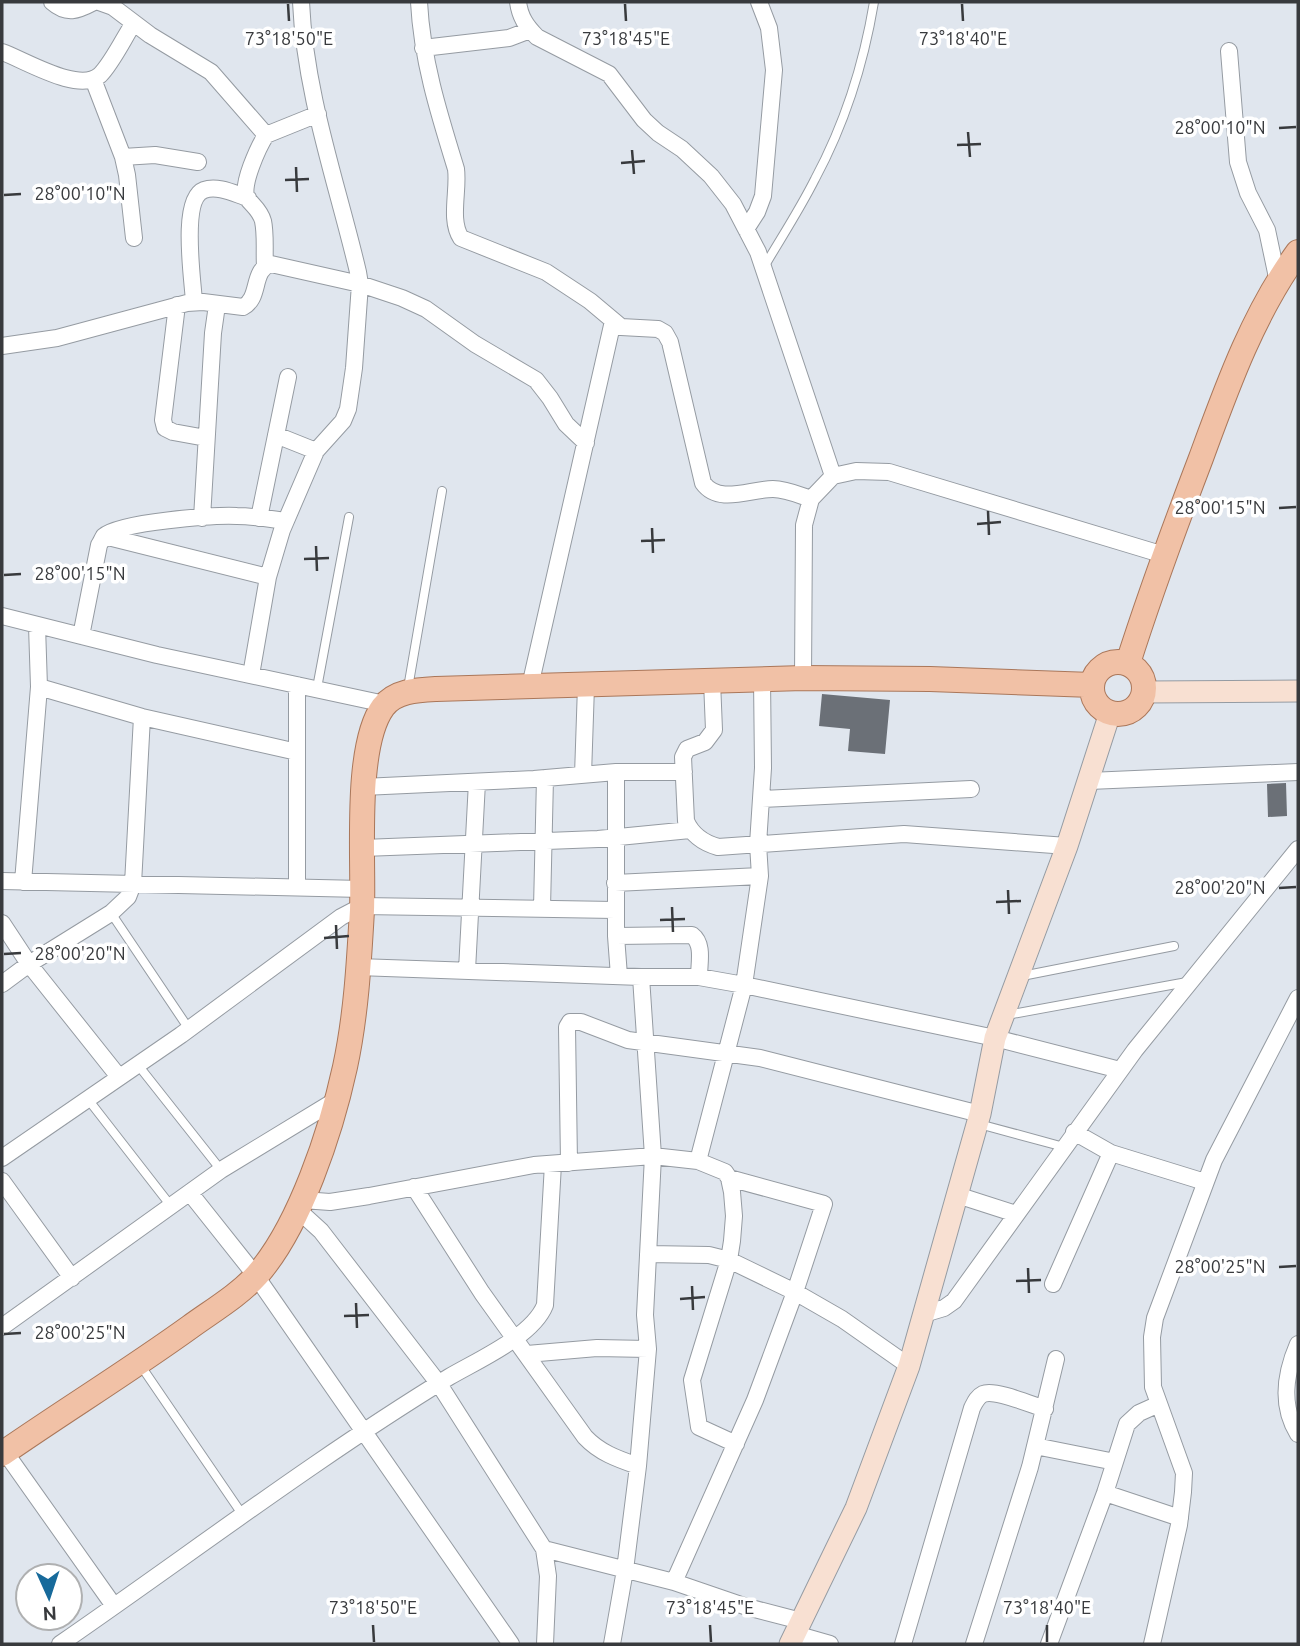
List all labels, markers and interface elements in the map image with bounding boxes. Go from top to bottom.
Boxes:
text: 73°18'50"E [245,28,333,48]
text: 73°18'45"E [582,28,670,48]
text: 73°18'40"E [919,28,1007,48]
text: 28°00'10"N [1174,117,1266,137]
text: 28°00'10"N [34,183,126,203]
text: 28°00'15"N [1174,497,1266,517]
text: 28°00'15"N [34,563,126,583]
text: 28°00'20"N [1174,877,1266,897]
text: 28°00'20"N [34,943,126,963]
text: 28°00'25"N [1174,1256,1266,1276]
text: 28°00'25"N [34,1322,126,1342]
north arrow [14,1562,84,1632]
text: 73°18'50"E [329,1597,417,1617]
text: 73°18'45"E [666,1597,754,1617]
text: 73°18'40"E [1003,1597,1091,1617]
text: N [42,1603,58,1625]

